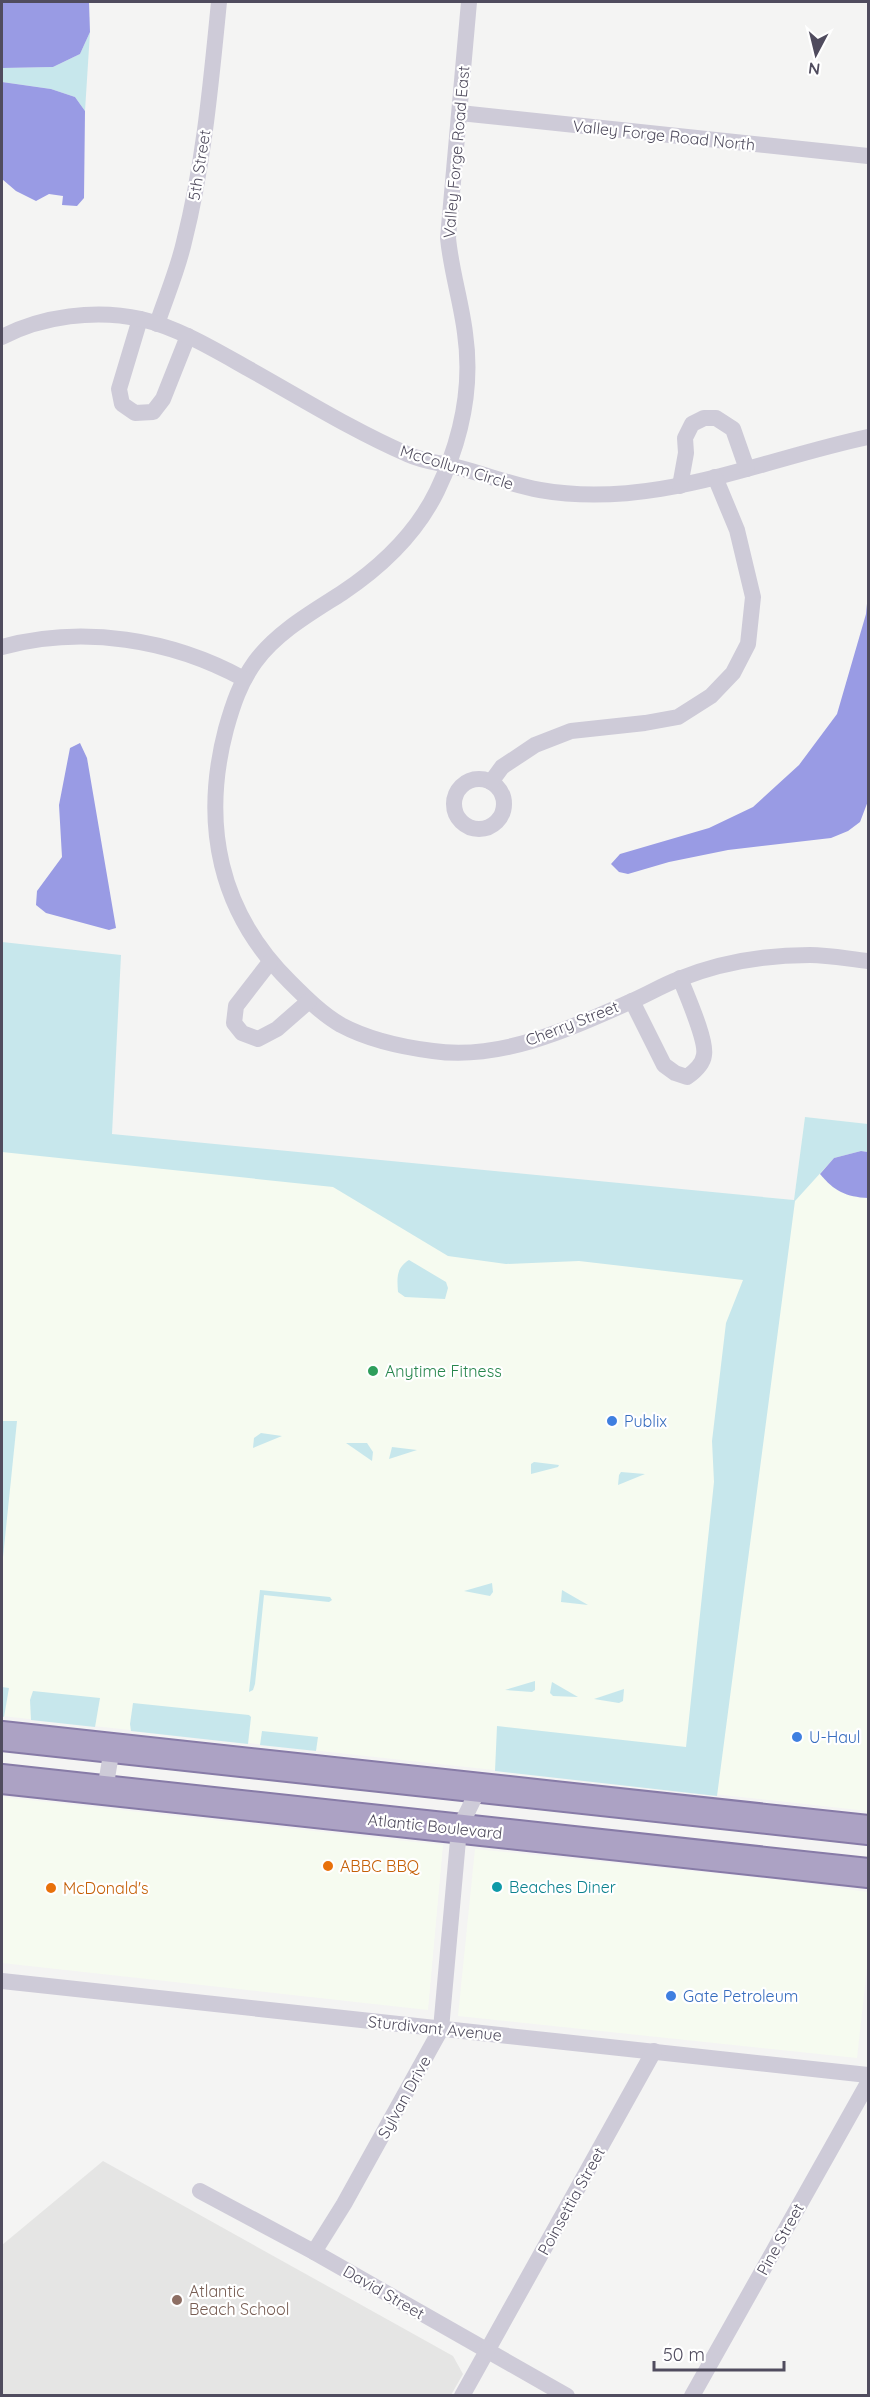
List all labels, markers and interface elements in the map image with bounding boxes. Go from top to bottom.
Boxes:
north arrow [786,24,846,84]
text: N [807,58,821,80]
street label: Valley Forge Road East [438,65,474,239]
street label: Valley Forge Road North [572,115,756,155]
street label: 5th Street [184,128,214,202]
street label: McCollum Circle [398,440,516,494]
street label: Cherry Street [523,996,621,1050]
place label: Anytime Fitness [385,1361,502,1381]
marker: Anytime Fitness [366,1364,380,1378]
place label: Publix [624,1411,667,1431]
marker: Publix [605,1414,619,1428]
place label: U-Haul [809,1727,861,1747]
marker: U-Haul [790,1730,804,1744]
street label: Atlantic Boulevard [367,1809,503,1843]
place label: ABBC BBQ [340,1856,420,1876]
marker: ABBC BBQ [321,1859,335,1873]
place label: Beaches Diner [509,1877,616,1897]
place label: McDonald's [63,1878,149,1898]
marker: Beaches Diner [490,1880,504,1894]
marker: McDonald's [44,1881,58,1895]
place label: Gate Petroleum [683,1986,798,2006]
marker: Gate Petroleum [664,1989,678,2003]
street label: Sturdivant Avenue [367,2011,503,2045]
street label: Sylvan Drive [373,2052,435,2142]
street label: Poinsettia Street [533,2144,609,2258]
street label: Pine Street [752,2199,808,2279]
street label: David Street [340,2261,428,2323]
place label: Atlantic Beach School [189,2281,289,2319]
marker: Atlantic Beach School [170,2293,184,2307]
scale bar [654,2334,784,2372]
text: 50 m [663,2343,705,2366]

